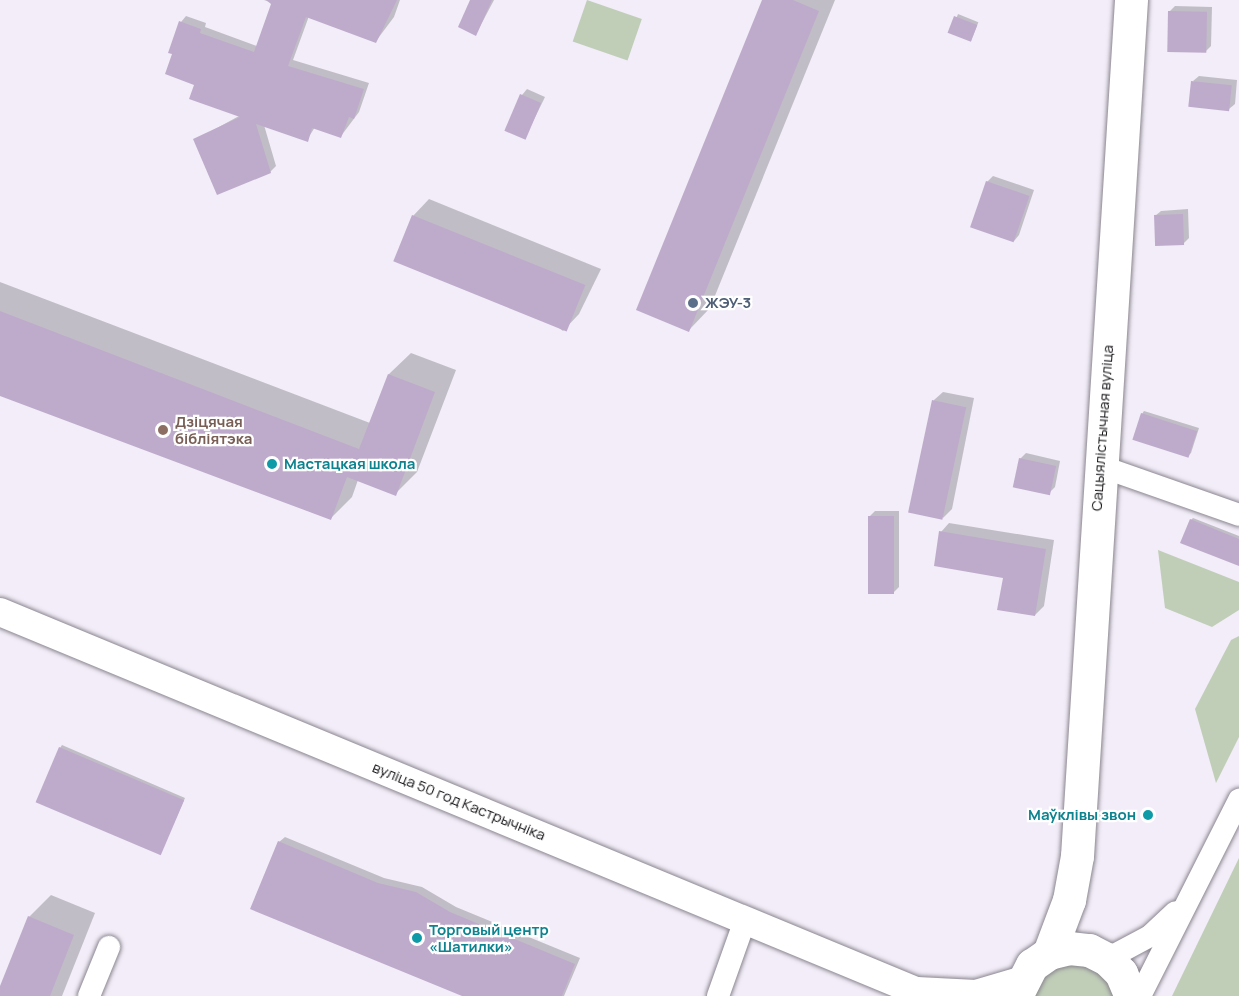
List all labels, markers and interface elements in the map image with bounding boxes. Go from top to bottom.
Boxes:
place label: ЖЭУ-3 [705,294,751,312]
marker: ЖЭУ-3 [686,296,700,310]
street label: Сацыялістычная вуліца [1087,344,1117,512]
place label: Дзіцячая бібліятэка [175,412,252,447]
marker: Дзіцячая бібліятэка [156,423,170,437]
place label: Мастацкая школа [284,455,415,473]
marker: Мастацкая школа [265,457,279,471]
street label: вуліца 50 год Кастрычніка [370,758,548,844]
place label: Маўклівы звон [1028,806,1136,824]
marker: Маўклівы звон [1141,808,1155,822]
place label: Торговый центр «Шатилки» [429,920,549,955]
marker: Торговый центр «Шатилки» [410,931,424,945]

